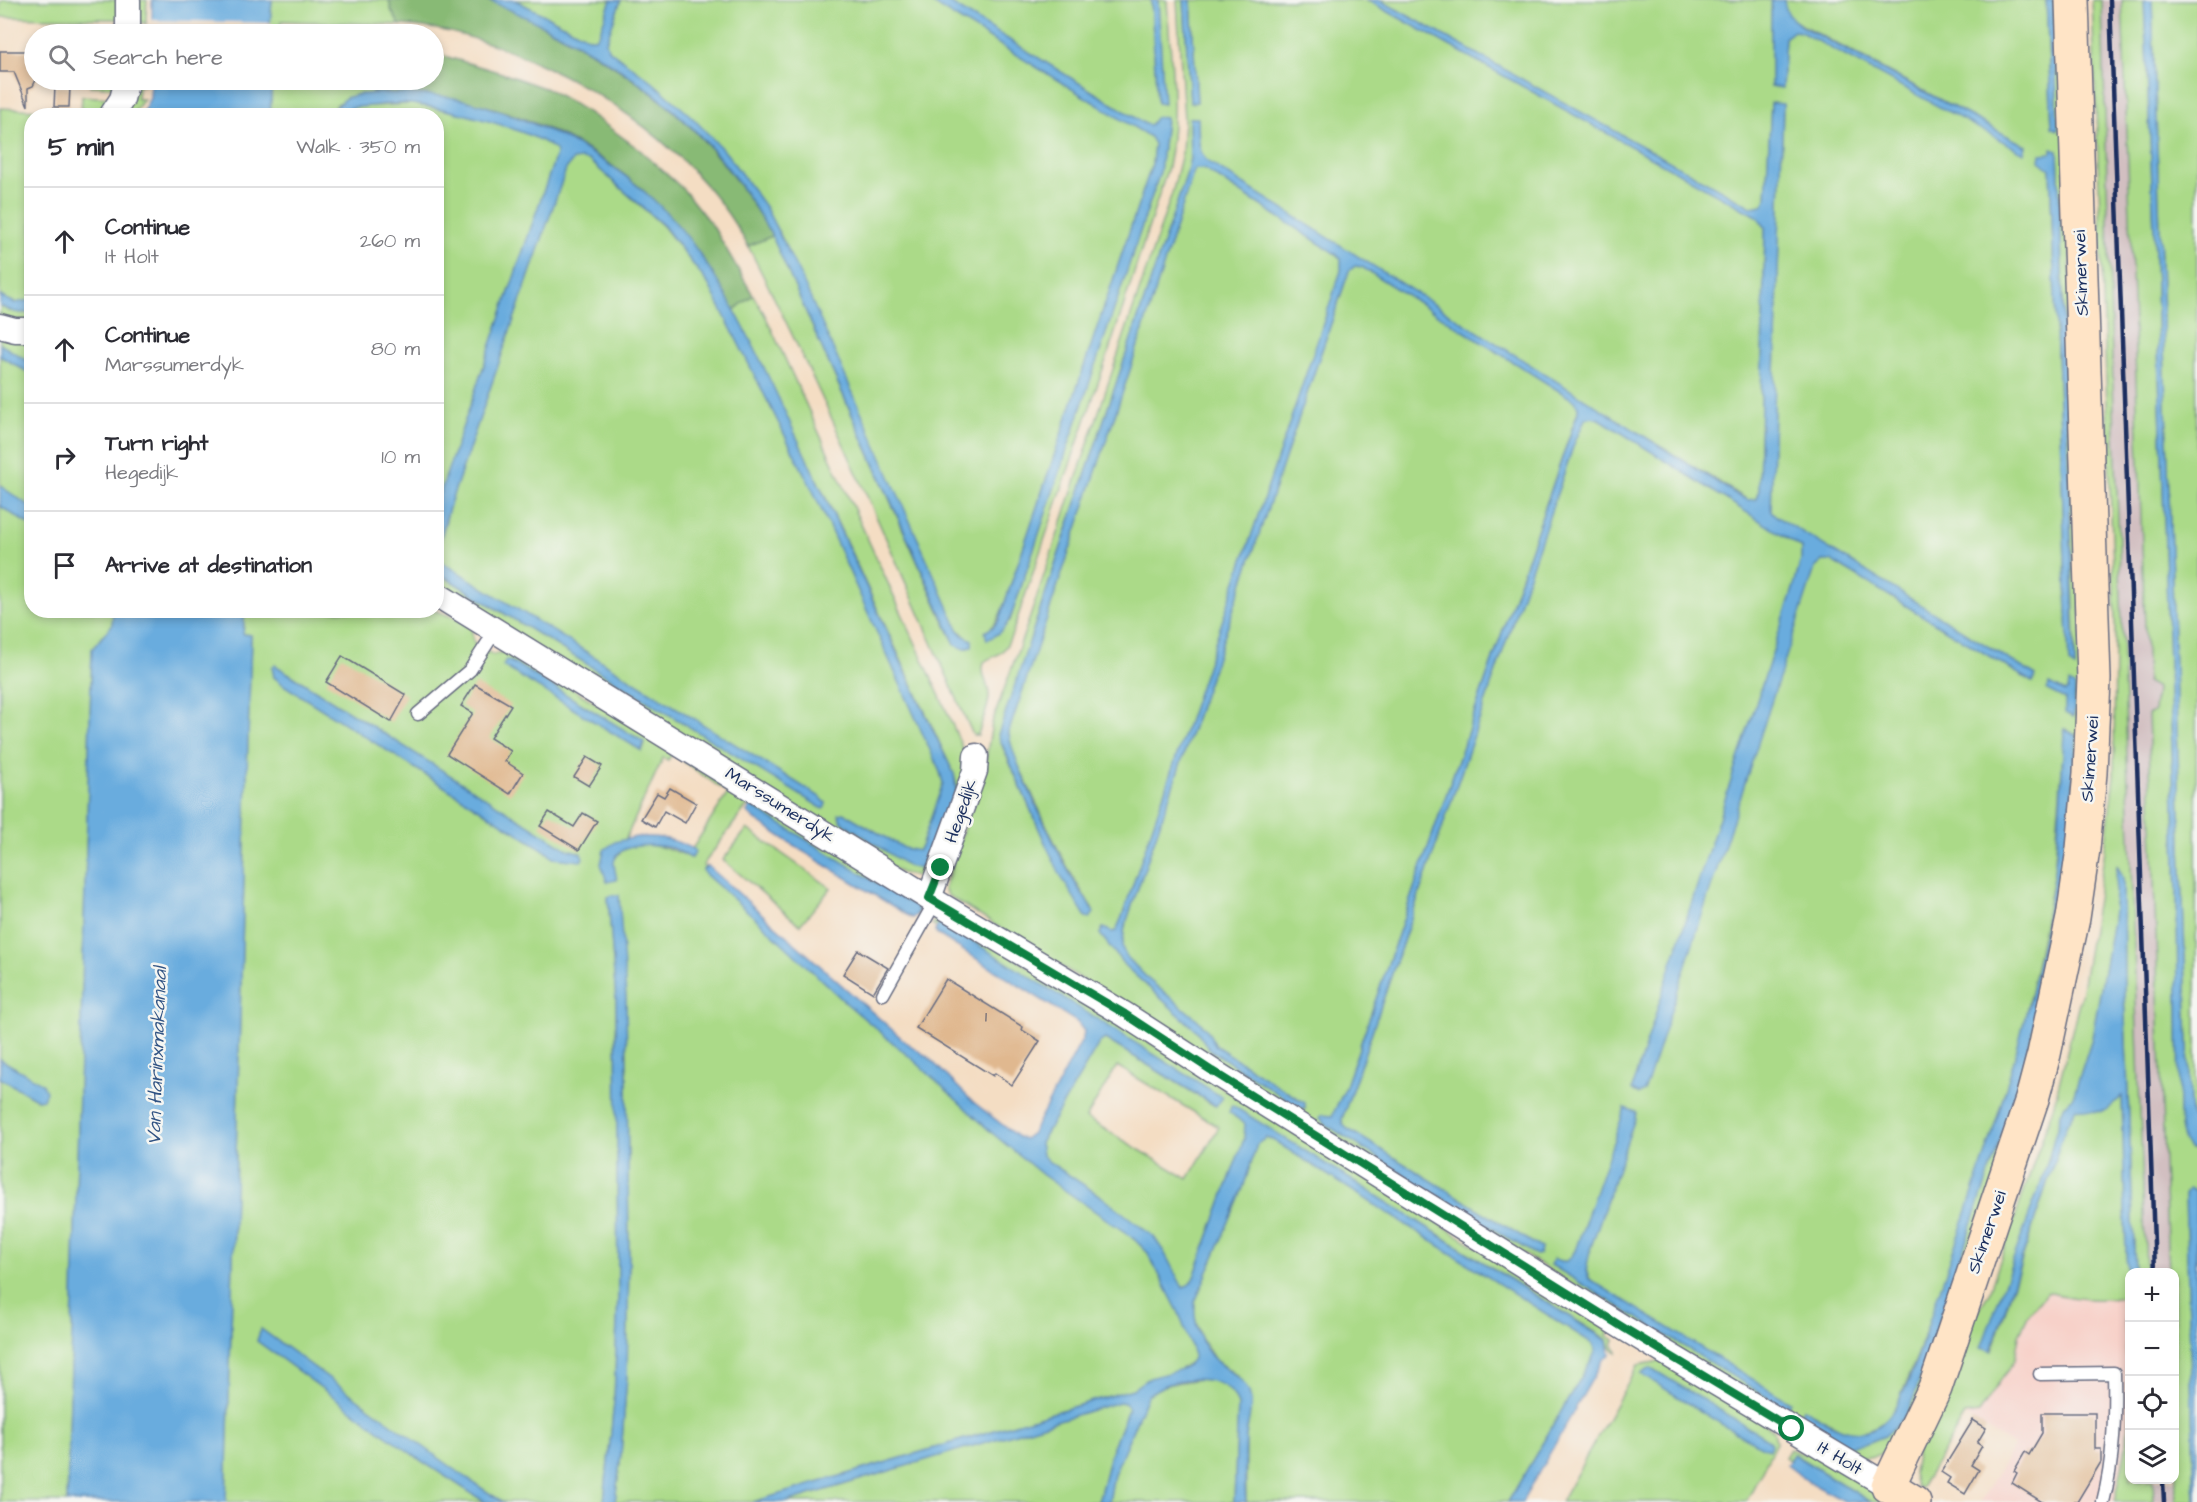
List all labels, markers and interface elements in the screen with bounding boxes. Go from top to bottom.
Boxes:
search box [24,24,444,90]
icon: search [45,41,78,74]
text: Search here [93,42,223,73]
text: 5 min [48,129,114,165]
text: Walk · 350 m [296,133,420,161]
text: Continue [105,212,190,243]
icon: ahead [48,225,81,258]
text: 260 m [360,227,420,255]
street label: Skimerwei [2067,229,2095,316]
text: It Holt [105,243,159,271]
text: Continue [105,320,190,351]
icon: ahead [48,333,81,366]
text: 80 m [371,335,420,363]
text: Marssumerdyk [105,351,244,379]
text: Turn right [105,428,208,459]
icon: right [48,441,81,474]
text: 10 m [381,443,420,471]
text: Hegedijk [105,459,178,487]
icon: arrive [48,549,81,582]
text: Arrive at destination [105,550,312,581]
street label: Skimerwei [2075,715,2105,803]
street label: Marssumerdyk [720,761,840,850]
street label: Hegedijk [938,776,984,847]
route end [927,854,953,880]
water label: Van Harinxmakanaal [140,964,174,1146]
house number: 1 [985,1007,987,1028]
street label: Skimerwei [1961,1187,2013,1277]
map controls [2125,1268,2179,1484]
button: + [2125,1268,2179,1322]
button: − [2125,1322,2179,1376]
button: locate [2125,1376,2179,1430]
route start [1778,1415,1804,1441]
button: layers [2125,1430,2179,1484]
street label: It Holt [1813,1435,1868,1482]

